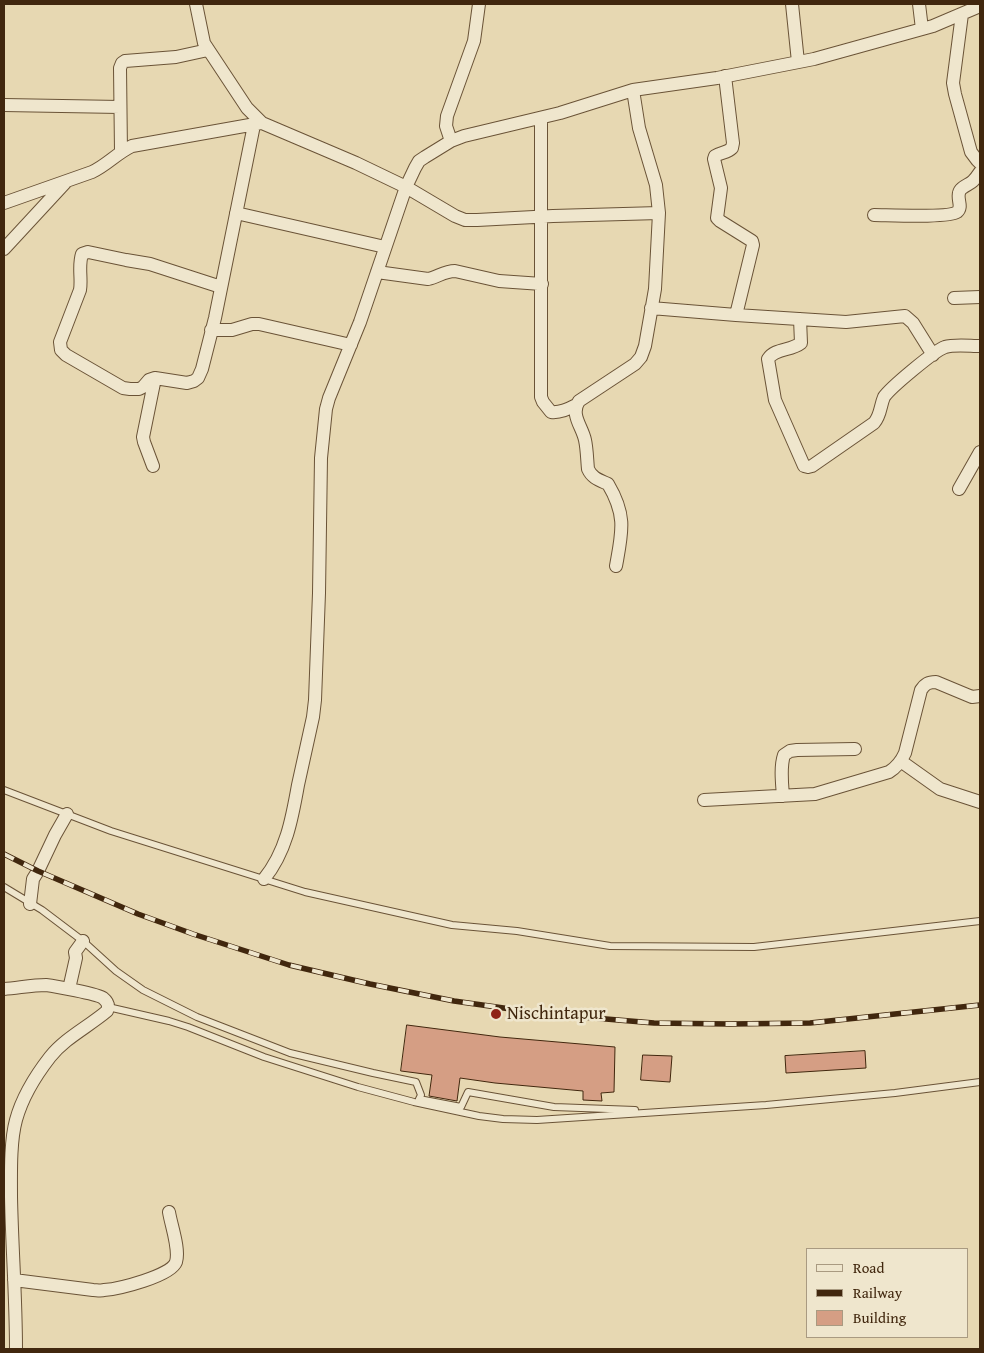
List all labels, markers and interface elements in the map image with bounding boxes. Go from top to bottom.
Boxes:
place label: Nischintapur [507,1003,606,1025]
marker: Nischintapur [489,1007,503,1021]
legend [806,1248,969,1338]
text: Road [853,1257,884,1278]
text: Railway [853,1282,902,1303]
text: Building [853,1307,906,1328]

